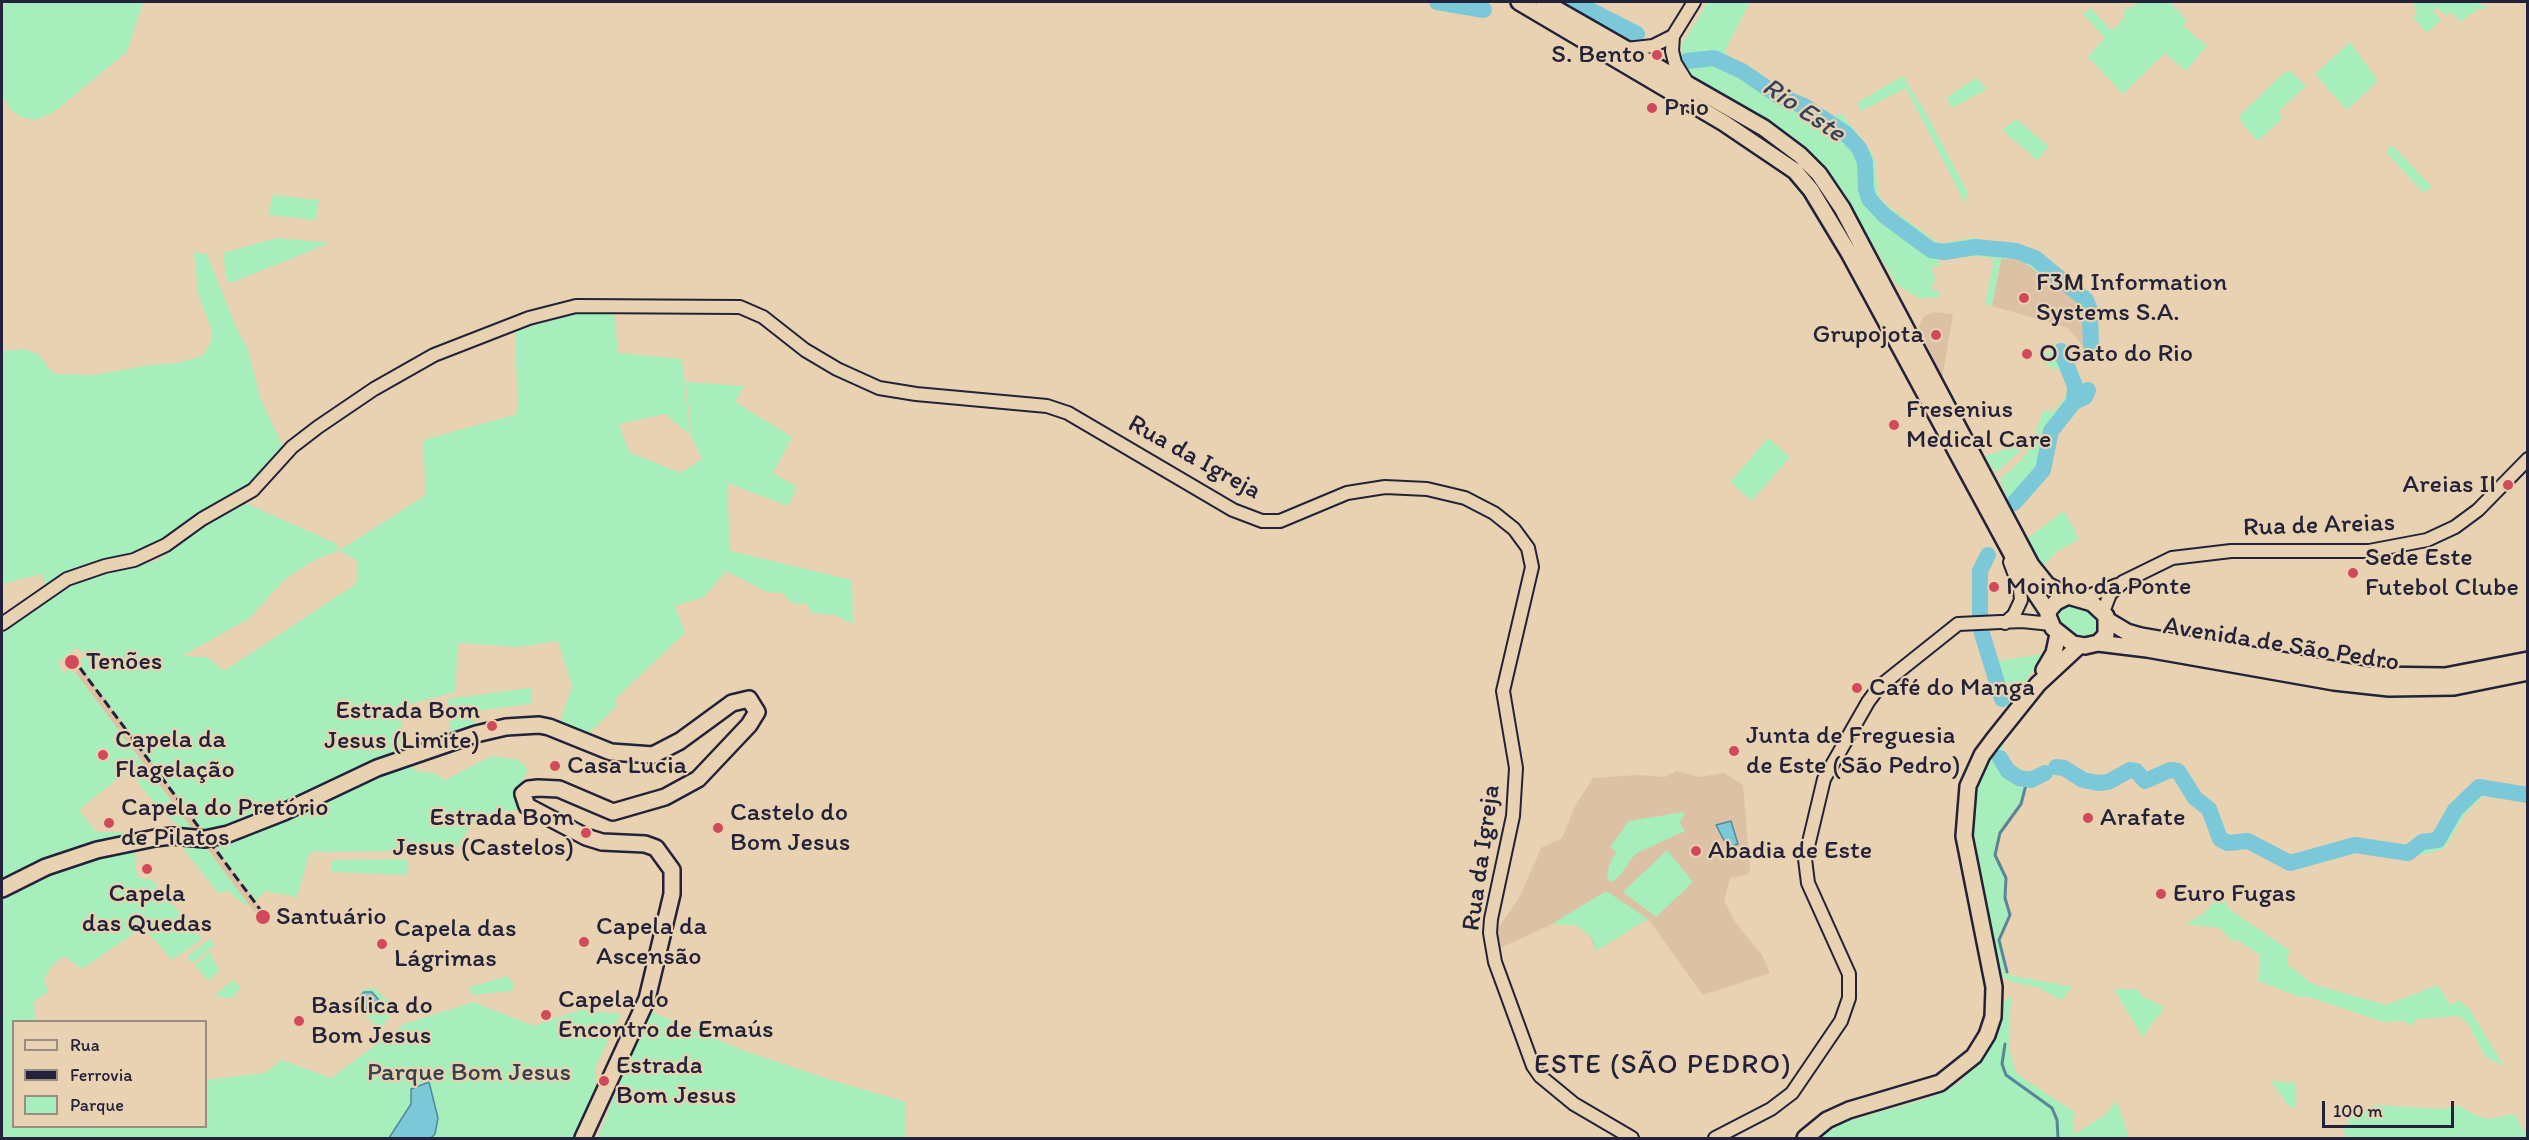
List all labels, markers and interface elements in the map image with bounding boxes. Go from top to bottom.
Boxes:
place label: S. Bento [1551,39,1645,71]
marker: S. Bento [1650,48,1664,62]
water label: Rio Este [1755,72,1851,150]
place label: Prio [1664,92,1709,124]
marker: Prio [1645,101,1659,115]
place label: F3M Information Systems S.A. [2036,267,2227,328]
marker: F3M Information Systems S.A. [2017,291,2031,305]
place label: Grupojota [1812,319,1924,351]
marker: Grupojota [1929,328,1943,342]
place label: O Gato do Rio [2039,338,2193,370]
marker: O Gato do Rio [2020,347,2034,361]
place label: Fresenius Medical Care [1906,394,2051,455]
street label: Rua da Igreja [1122,409,1266,507]
marker: Fresenius Medical Care [1887,418,1901,432]
place label: Areias II [2403,469,2496,501]
marker: Areias II [2501,478,2515,492]
street label: Rua de Areias [2242,508,2396,544]
place label: Sede Este Futebol Clube [2365,542,2519,604]
marker: Sede Este Futebol Clube [2346,566,2360,580]
place label: Moinho da Ponte [2006,571,2191,603]
marker: Moinho da Ponte [1987,580,2001,594]
street label: Avenida de São Pedro [2161,611,2401,679]
place label: Tenões [86,646,162,678]
marker: Tenões [63,653,81,671]
place label: Café do Manga [1869,672,2035,704]
marker: Café do Manga [1850,681,1864,695]
place label: Estrada Bom Jesus (Limite) [324,695,480,756]
marker: Estrada Bom Jesus (Limite) [485,719,499,733]
place label: Junta de Freguesia de Este (São Pedro) [1746,720,1960,782]
place label: Capela da Flagelação [115,724,235,786]
marker: Junta de Freguesia de Este (São Pedro) [1727,744,1741,758]
marker: Capela da Flagelação [96,748,110,762]
place label: Casa Lucia [567,750,687,782]
marker: Casa Lucia [548,759,562,773]
street label: Rua da Igreja [1456,783,1508,933]
place label: Capela do Pretório de Pilatos [121,792,328,854]
place label: Castelo do Bom Jesus [730,797,850,858]
place label: Estrada Bom Jesus (Castelos) [393,802,574,864]
place label: Arafate [2100,802,2185,834]
marker: Arafate [2081,811,2095,825]
marker: Capela do Pretório de Pilatos [102,816,116,830]
marker: Castelo do Bom Jesus [711,821,725,835]
marker: Estrada Bom Jesus (Castelos) [579,826,593,840]
place label: Abadia de Este [1708,835,1872,867]
marker: Abadia de Este [1689,844,1703,858]
marker: Capela das Quedas [140,862,154,876]
place label: Capela das Quedas [82,878,212,940]
place label: Euro Fugas [2173,878,2296,910]
marker: Euro Fugas [2154,887,2168,901]
place label: Santuário [276,901,387,933]
marker: Santuário [254,908,272,926]
place label: Capela da Ascensão [596,911,707,972]
place label: Capela das Lágrimas [394,913,517,975]
marker: Capela da Ascensão [577,935,591,949]
marker: Capela das Lágrimas [375,937,389,951]
place label: Capela do Encontro de Emaús [558,984,774,1046]
place label: Basílica do Bom Jesus [311,990,433,1052]
marker: Capela do Encontro de Emaús [539,1008,553,1022]
marker: Basílica do Bom Jesus [292,1014,306,1028]
legend [12,1020,207,1128]
text: Rua [70,1034,100,1056]
district label: ESTE (SÃO PEDRO) [1534,1049,1792,1083]
place label: Estrada Bom Jesus [616,1050,736,1112]
park label: Parque Bom Jesus [367,1057,571,1089]
text: Ferrovia [70,1064,133,1086]
marker: Estrada Bom Jesus [597,1074,611,1088]
scale bar [2325,1089,2457,1127]
text: Parque [70,1094,124,1116]
text: 100 m [2333,1100,2383,1122]

